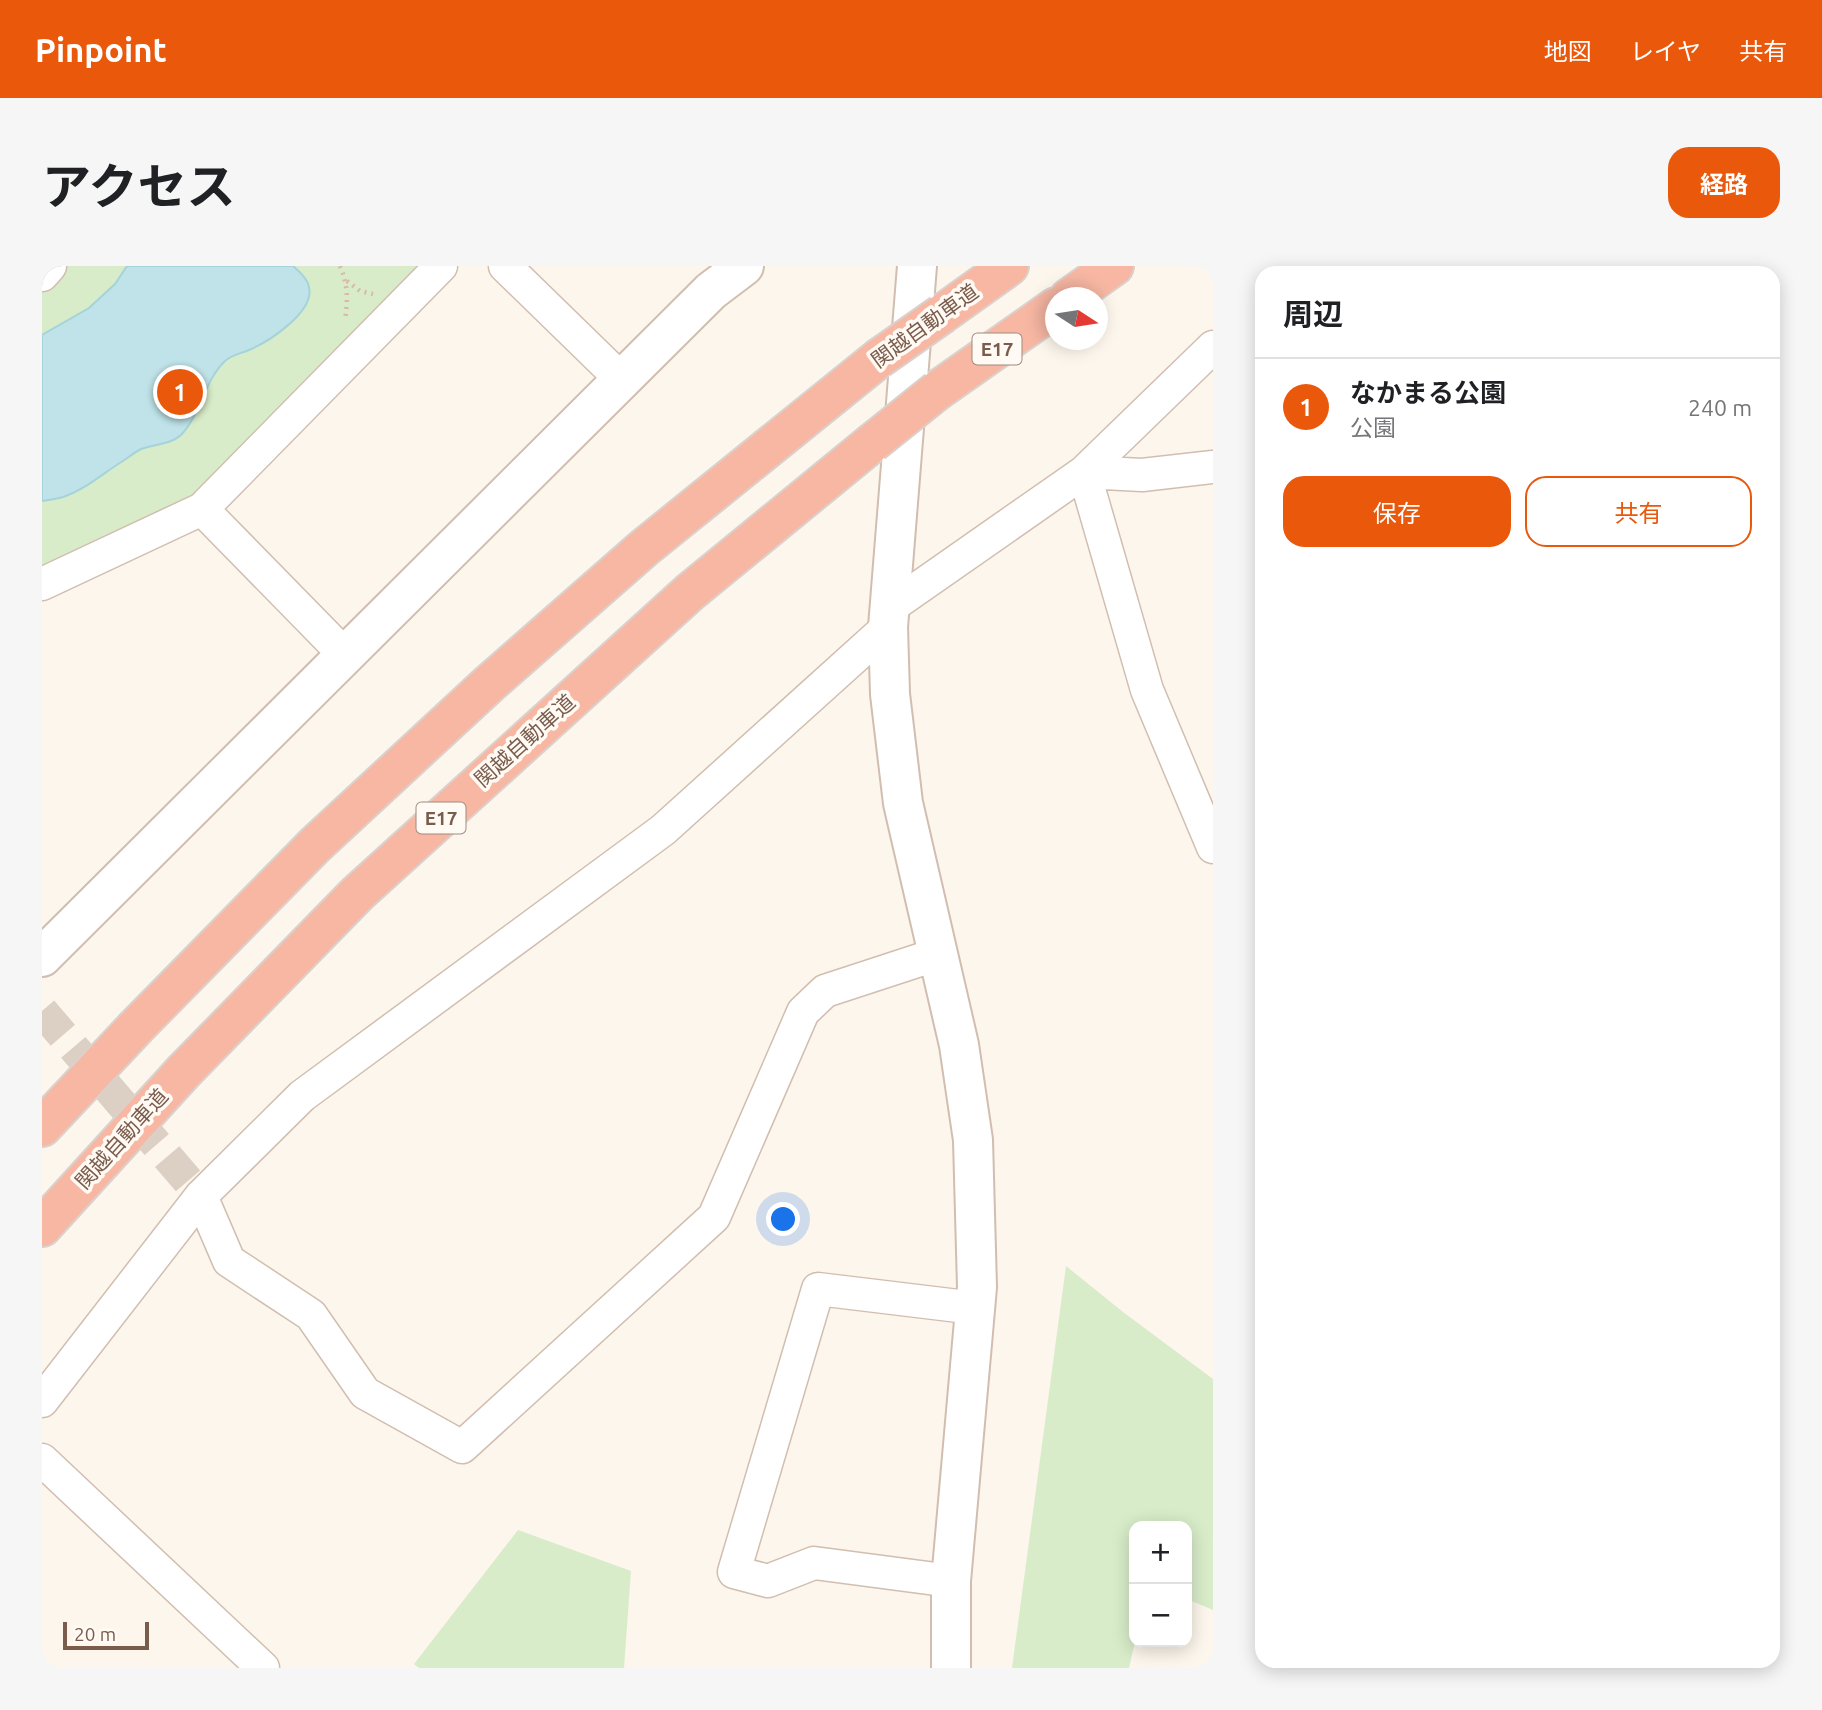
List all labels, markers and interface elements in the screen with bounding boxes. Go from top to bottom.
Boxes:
text: Pinpoint [35,31,167,68]
text: 地図 [1544,38,1592,65]
text: レイヤ [1630,38,1701,65]
text: 共有 [1739,38,1787,65]
button: 経路 [1668,147,1780,218]
text: アクセス [42,158,236,213]
street label: 関越自動車道 [866,278,982,372]
north arrow [1045,287,1108,350]
text: 周辺 [1283,297,1343,331]
road number: E17 [972,334,1021,365]
pin: 1 [157,366,203,418]
text: なかまる公園 [1350,378,1506,407]
text: 1 [1300,395,1312,420]
text: 240 m [1688,395,1752,420]
text: 公園 [1350,415,1396,440]
button: 保存 [1283,476,1511,547]
button: 共有 [1525,476,1752,547]
street label: 関越自動車道 [469,689,579,791]
road number: E17 [416,803,466,834]
street label: 関越自動車道 [70,1083,172,1193]
your location [766,1202,800,1236]
map controls [1129,1521,1192,1647]
button: + [1129,1521,1192,1584]
button: − [1129,1584,1192,1647]
scale bar [63,1619,149,1651]
text: 20 m [74,1623,116,1645]

